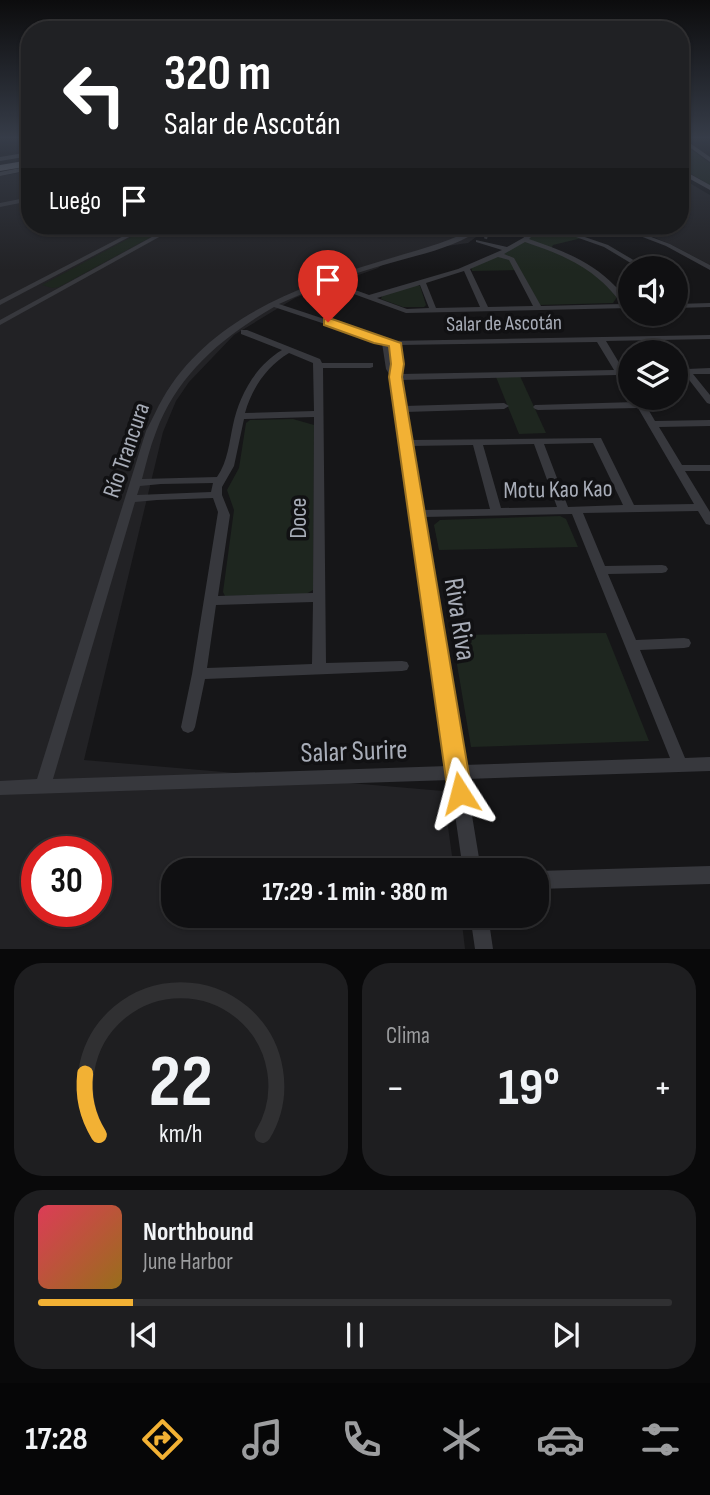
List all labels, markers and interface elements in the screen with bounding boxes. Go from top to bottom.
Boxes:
text: 320 m [164,45,271,104]
icon: left [49,49,140,140]
text: Salar de Ascotán [164,105,341,144]
icon: arrive [115,182,153,220]
text: Luego [49,186,101,217]
pin [298,250,358,322]
map controls [618,256,688,410]
button: sound [618,256,688,326]
icon: arrive [309,261,347,299]
street label: Salar de Ascotán [446,310,562,337]
button: layers [618,340,688,410]
street label: Río Trancura [97,399,156,502]
street label: Motu Kao Kao [503,474,613,505]
street label: Doce [284,498,313,538]
street label: Riva Riva [437,576,482,663]
street label: Salar Surire [300,733,408,770]
position arrow [423,756,497,830]
speed limit sign: 30 [21,836,112,927]
text: 17:29 · 1 min · 380 m [262,877,448,908]
text: Clima [386,1022,430,1050]
text: 22 [149,1040,213,1128]
text: 19° [498,1057,560,1120]
text: − [386,1066,405,1111]
text: + [653,1066,672,1111]
text: km/h [159,1119,203,1150]
text: Northbound [143,1217,254,1248]
text: June Harbor [143,1248,233,1276]
icon: previous [125,1316,163,1354]
icon: pause [336,1316,374,1354]
icon: next [547,1316,585,1354]
icon: directions [138,1415,187,1464]
icon: music [238,1415,287,1464]
icon: phone [337,1415,386,1464]
icon: climate [437,1415,486,1464]
icon: car [536,1415,585,1464]
icon: filters [636,1415,685,1464]
text: 17:28 [25,1420,88,1459]

